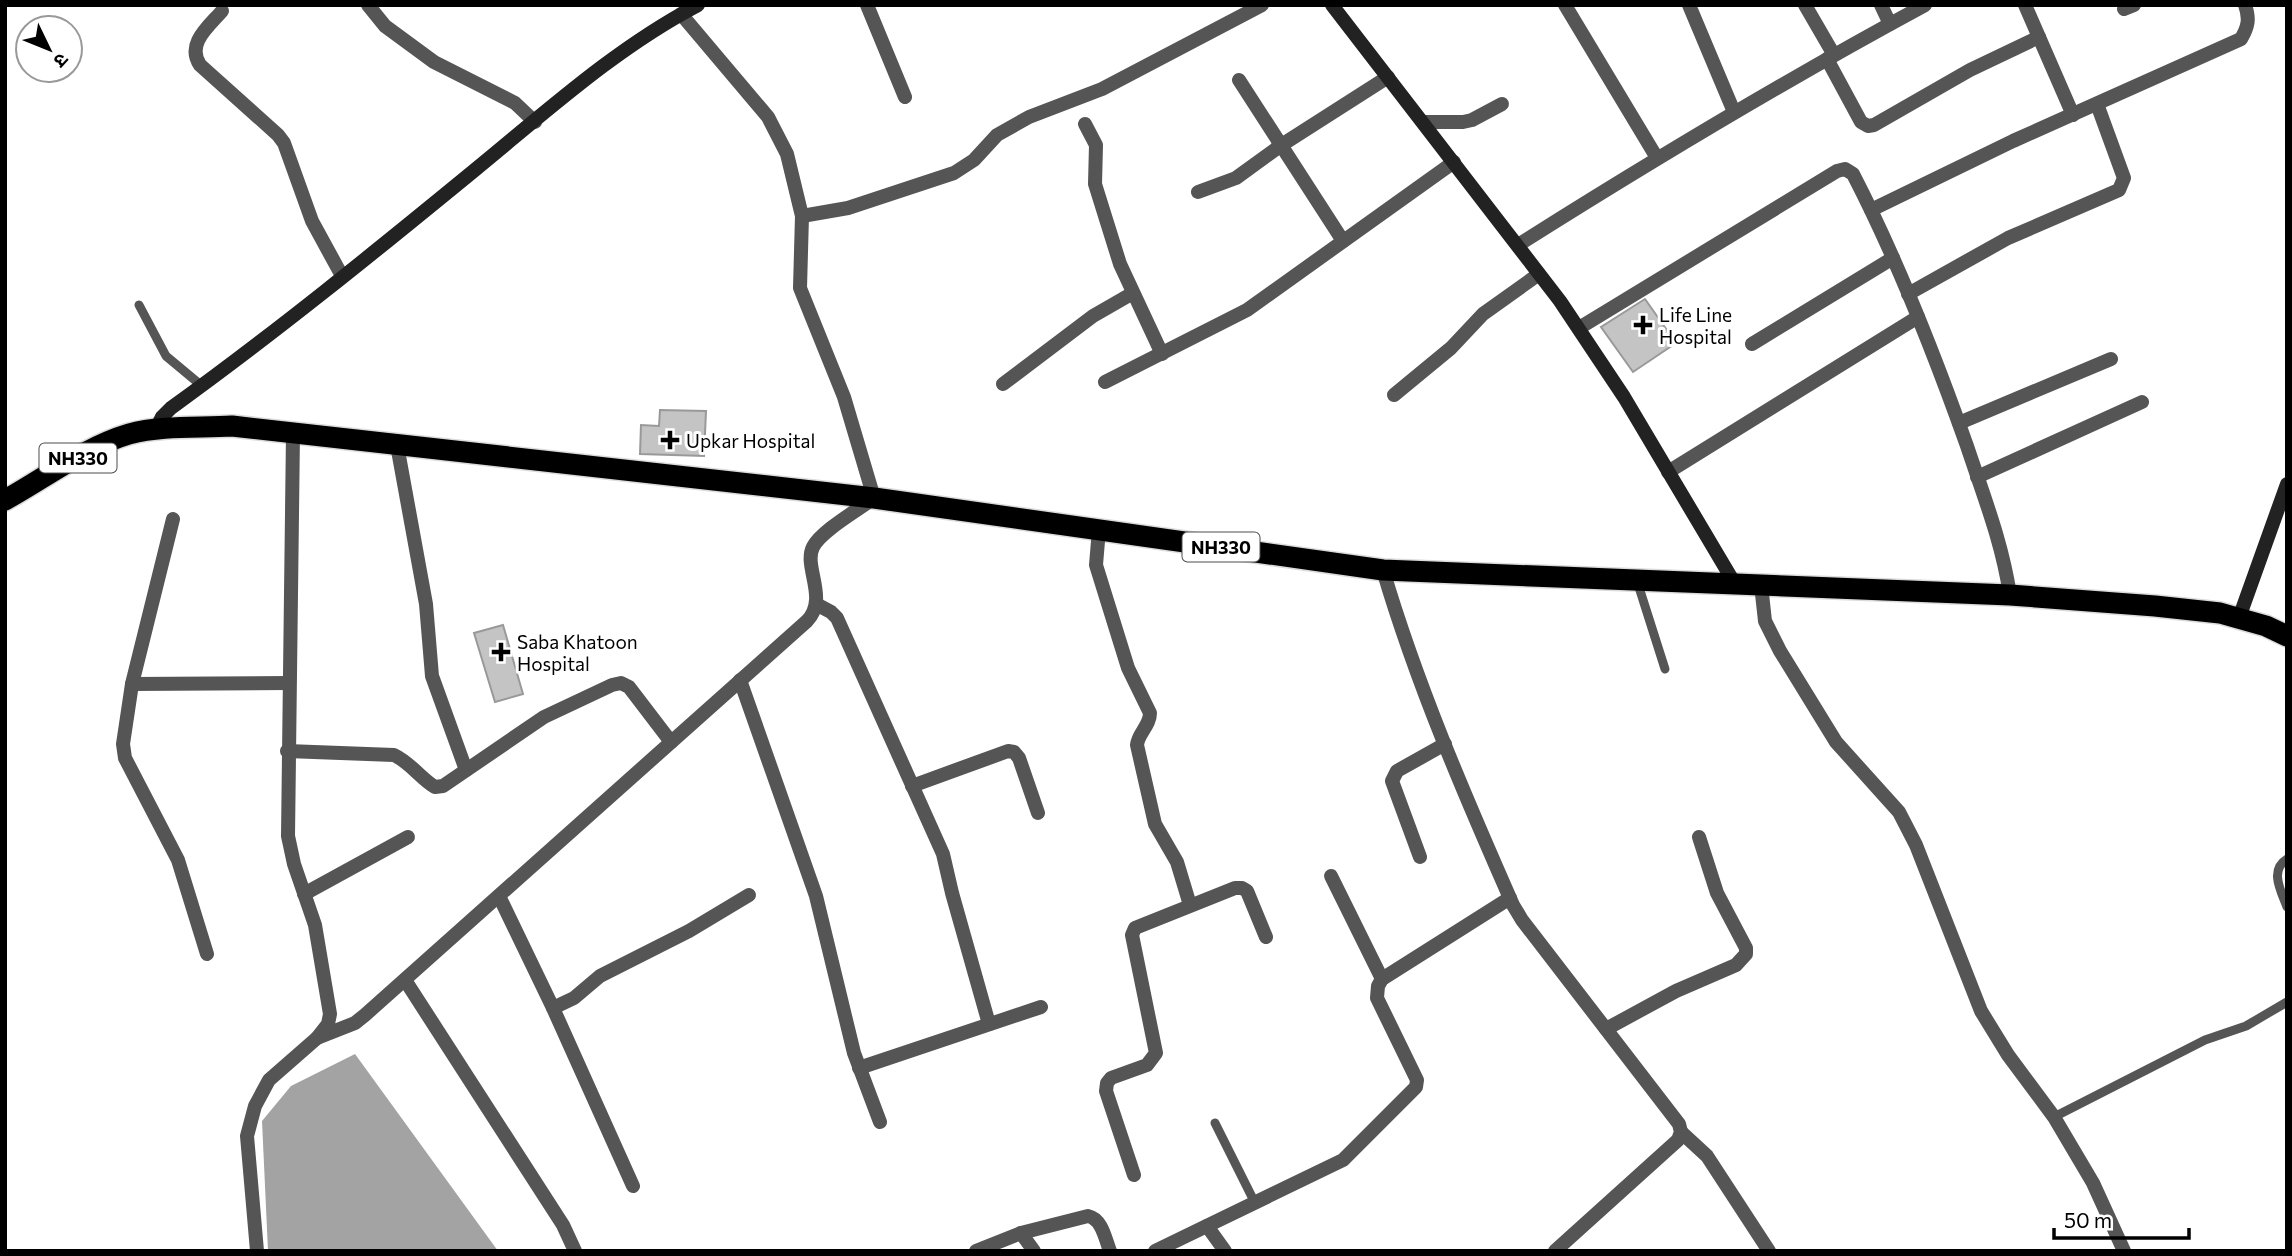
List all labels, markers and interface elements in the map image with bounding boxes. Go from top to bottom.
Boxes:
north arrow [14,14,84,84]
text: उ [49,49,74,73]
place label: Life Line Hospital [1659,303,1732,348]
marker: Life Line Hospital [1633,315,1653,335]
place label: Upkar Hospital [686,429,815,452]
marker: Upkar Hospital [660,430,680,450]
road number: NH330 [40,444,116,472]
road number: NH330 [1182,532,1260,562]
place label: Saba Khatoon Hospital [517,630,638,675]
marker: Saba Khatoon Hospital [491,642,511,662]
scale bar [2054,1196,2189,1240]
text: 50 m [2064,1207,2112,1232]

